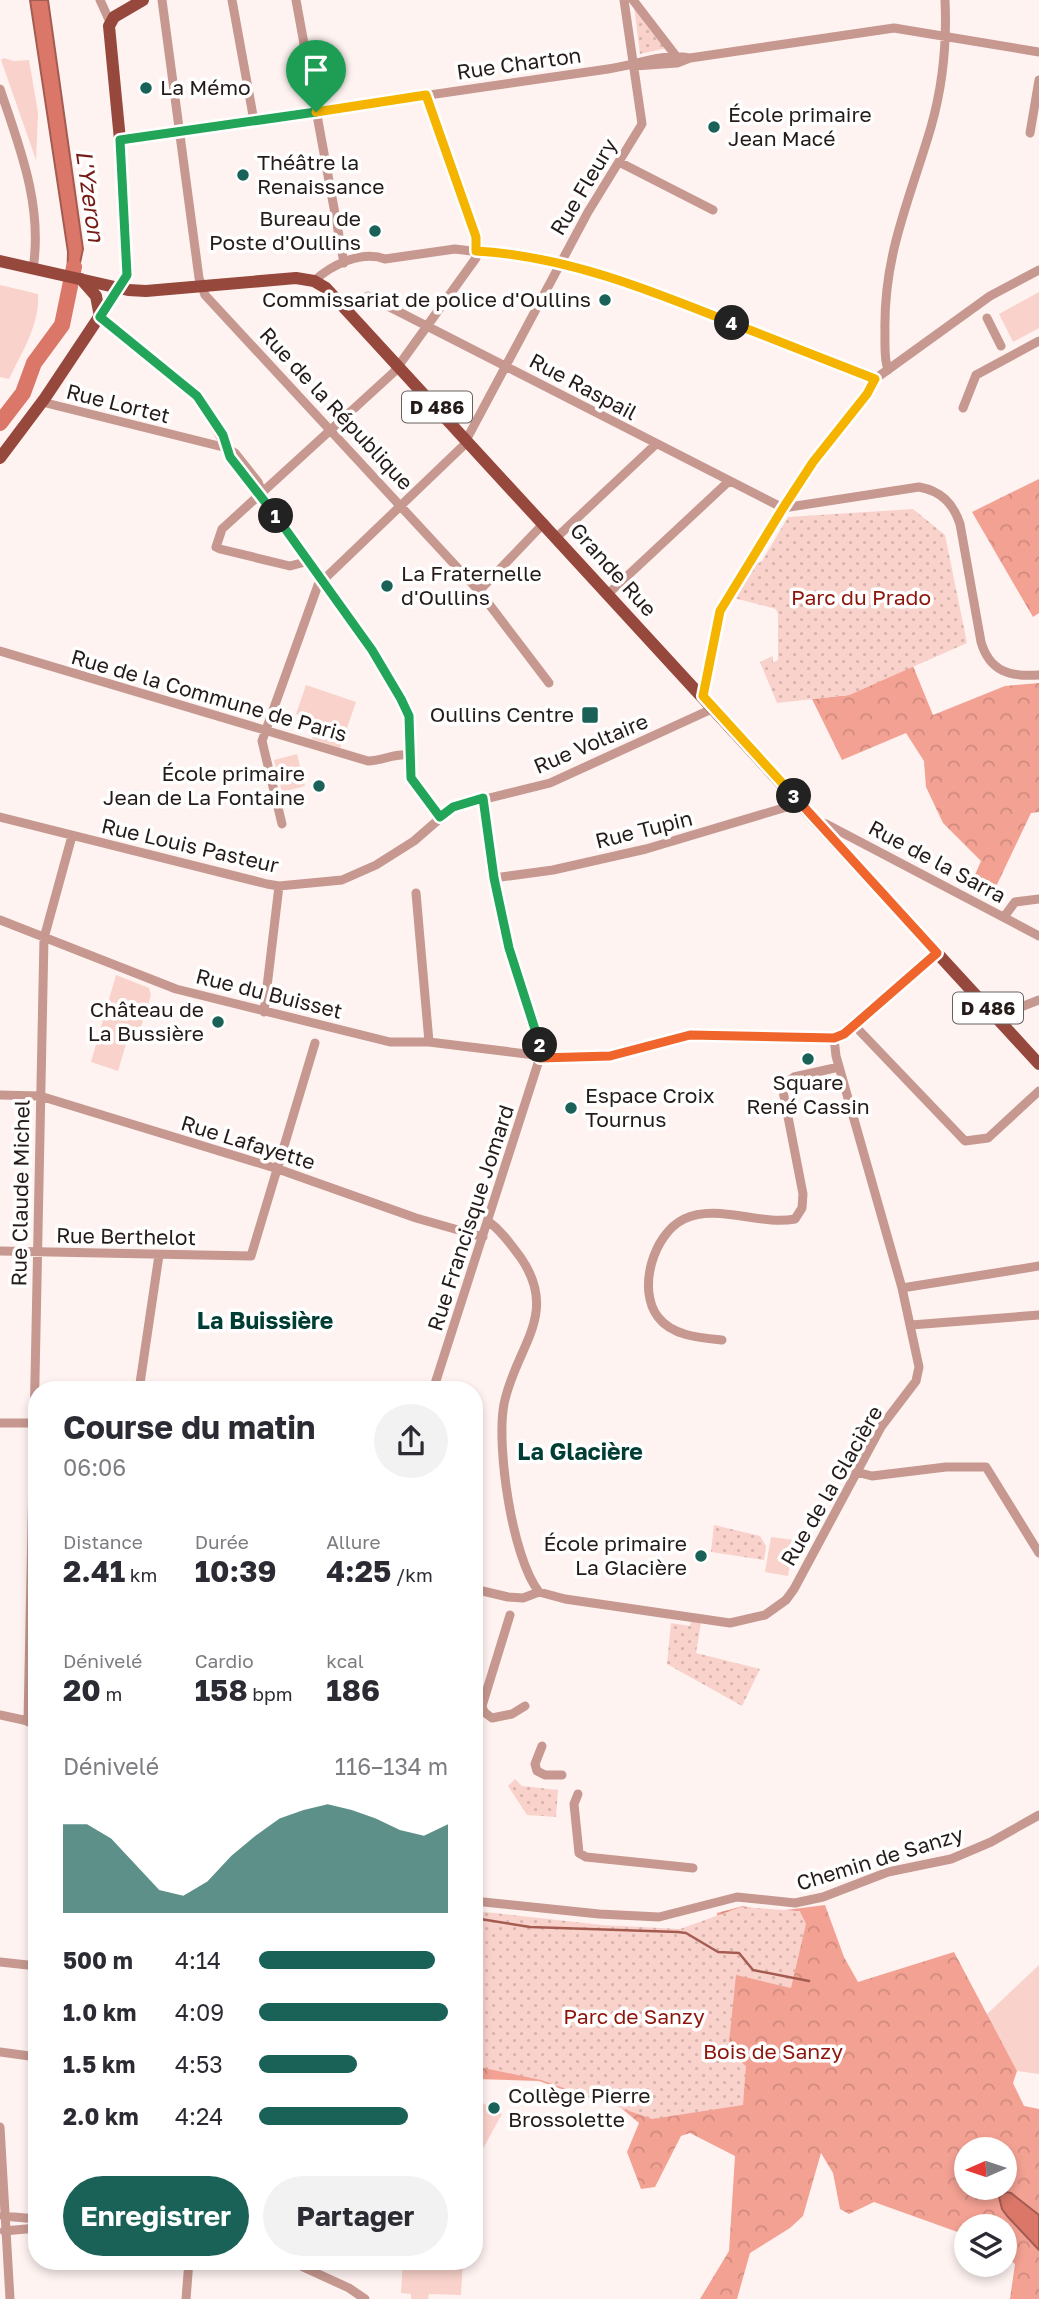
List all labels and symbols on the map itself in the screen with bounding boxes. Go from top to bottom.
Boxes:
pin [286,40,346,112]
street label: Rue Charton [455,41,583,85]
place label: La Mémo [160,74,251,100]
marker: La Mémo [138,80,154,96]
place label: École primaire Jean Macé [728,101,872,151]
marker: École primaire Jean Macé [706,119,722,135]
street label: Rue Fleury [544,133,622,240]
water label: L'Yzeron [71,148,111,244]
place label: Théâtre la Renaissance [257,149,384,199]
marker: Théâtre la Renaissance [235,167,251,183]
place label: Bureau de Poste d'Oullins [209,205,361,255]
marker: Bureau de Poste d'Oullins [367,223,383,239]
place label: Commissariat de police d'Oullins [262,286,591,312]
marker: Commissariat de police d'Oullins [597,292,613,308]
pin: 4 [714,306,750,340]
street label: Rue de la République [255,322,419,495]
street label: Rue Raspail [525,347,642,425]
street label: Rue Lortet [64,378,173,428]
road number: D 486 [402,392,472,422]
pin: 1 [258,498,294,534]
street label: Grande Rue [565,517,662,621]
place label: La Fraternelle d'Oullins [401,560,542,610]
marker: La Fraternelle d'Oullins [379,578,395,594]
park label: Parc du Prado [791,584,931,610]
street label: Rue de la Commune de Paris [68,643,350,747]
place label: Oullins Centre [430,701,574,727]
marker: Oullins Centre [580,705,600,725]
street label: Rue Voltaire [529,707,652,779]
place label: École primaire Jean de La Fontaine [103,760,305,810]
marker: École primaire Jean de La Fontaine [311,778,327,794]
pin: 3 [776,778,812,814]
street label: Rue Tupin [592,804,695,854]
street label: Rue Louis Pasteur [99,812,281,878]
street label: Rue de la Sarra [864,814,1010,908]
street label: Rue du Buisset [193,962,345,1024]
road number: D 486 [953,992,1023,1024]
place label: Château de La Bussière [88,996,204,1046]
marker: Château de La Bussière [210,1014,226,1030]
pin: 2 [522,1028,558,1062]
marker: Square René Cassin [800,1051,816,1067]
place label: Square René Cassin [746,1069,870,1119]
place label: Espace Croix Tournus [585,1082,715,1132]
street label: Rue Claude Michel [5,1099,35,1287]
marker: Espace Croix Tournus [563,1100,579,1116]
street label: Rue Francisque Jomard [421,1101,519,1334]
street label: Rue Lafayette [178,1109,319,1175]
street label: Rue Berthelot [56,1222,196,1250]
district label: La Buissière [197,1306,333,1334]
street label: Rue de la Glacière [775,1401,888,1570]
district label: La Glacière [517,1437,643,1465]
place label: École primaire La Glacière [543,1530,687,1580]
marker: École primaire La Glacière [693,1548,709,1564]
street label: Chemin de Sanzy [793,1820,966,1896]
park label: Parc de Sanzy [563,2003,705,2029]
park label: Bois de Sanzy [703,2038,843,2064]
place label: Collège Pierre Brossolette [508,2082,651,2132]
marker: Collège Pierre Brossolette [486,2100,502,2116]
north arrow [954,2137,1017,2200]

